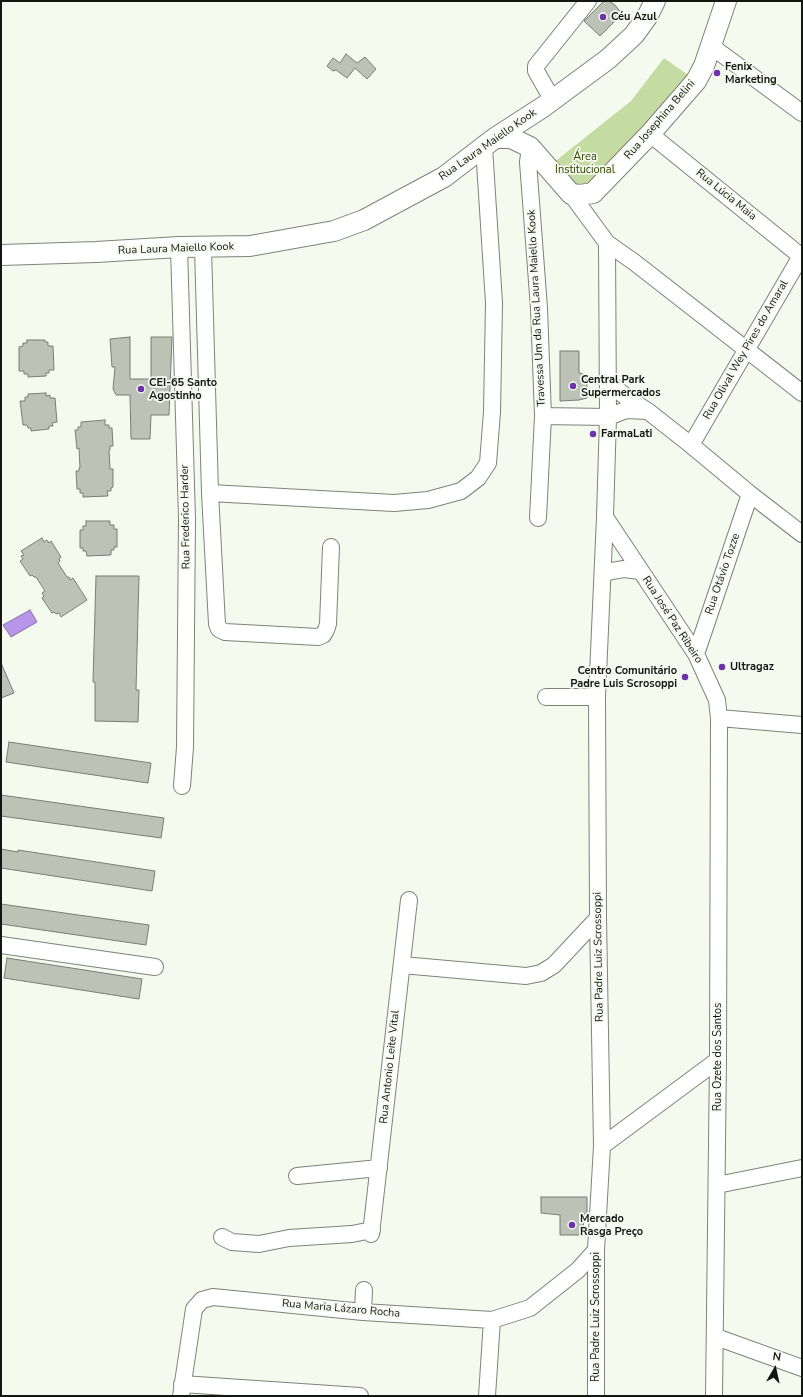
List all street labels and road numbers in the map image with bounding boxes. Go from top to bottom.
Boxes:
street label: Rua Josephina Belini [622,78,698,162]
street label: Rua Laura Maiello Kook [437,106,539,184]
street label: Rua Lúcia Maia [693,167,759,223]
street label: Travessa Um da Rua Laura Maiello Kook [525,209,549,407]
street label: Rua Laura Maiello Kook [118,240,234,258]
street label: Rua Olival Wey Pires do Amaral [701,278,791,422]
street label: Rua Frederico Harder [178,465,194,569]
street label: Rua Otávio Tozze [703,532,743,616]
street label: Rua José Paz Ribeiro [639,574,705,666]
street label: Rua Padre Luiz Scrossoppi [591,892,607,1022]
street label: Rua Ozete dos Santos [711,1003,725,1111]
street label: Rua Antonio Leite Vital [377,1010,403,1124]
street label: Rua Padre Luiz Scrossoppi [589,1252,603,1382]
street label: Rua Maria Lázaro Rocha [281,1297,401,1321]

